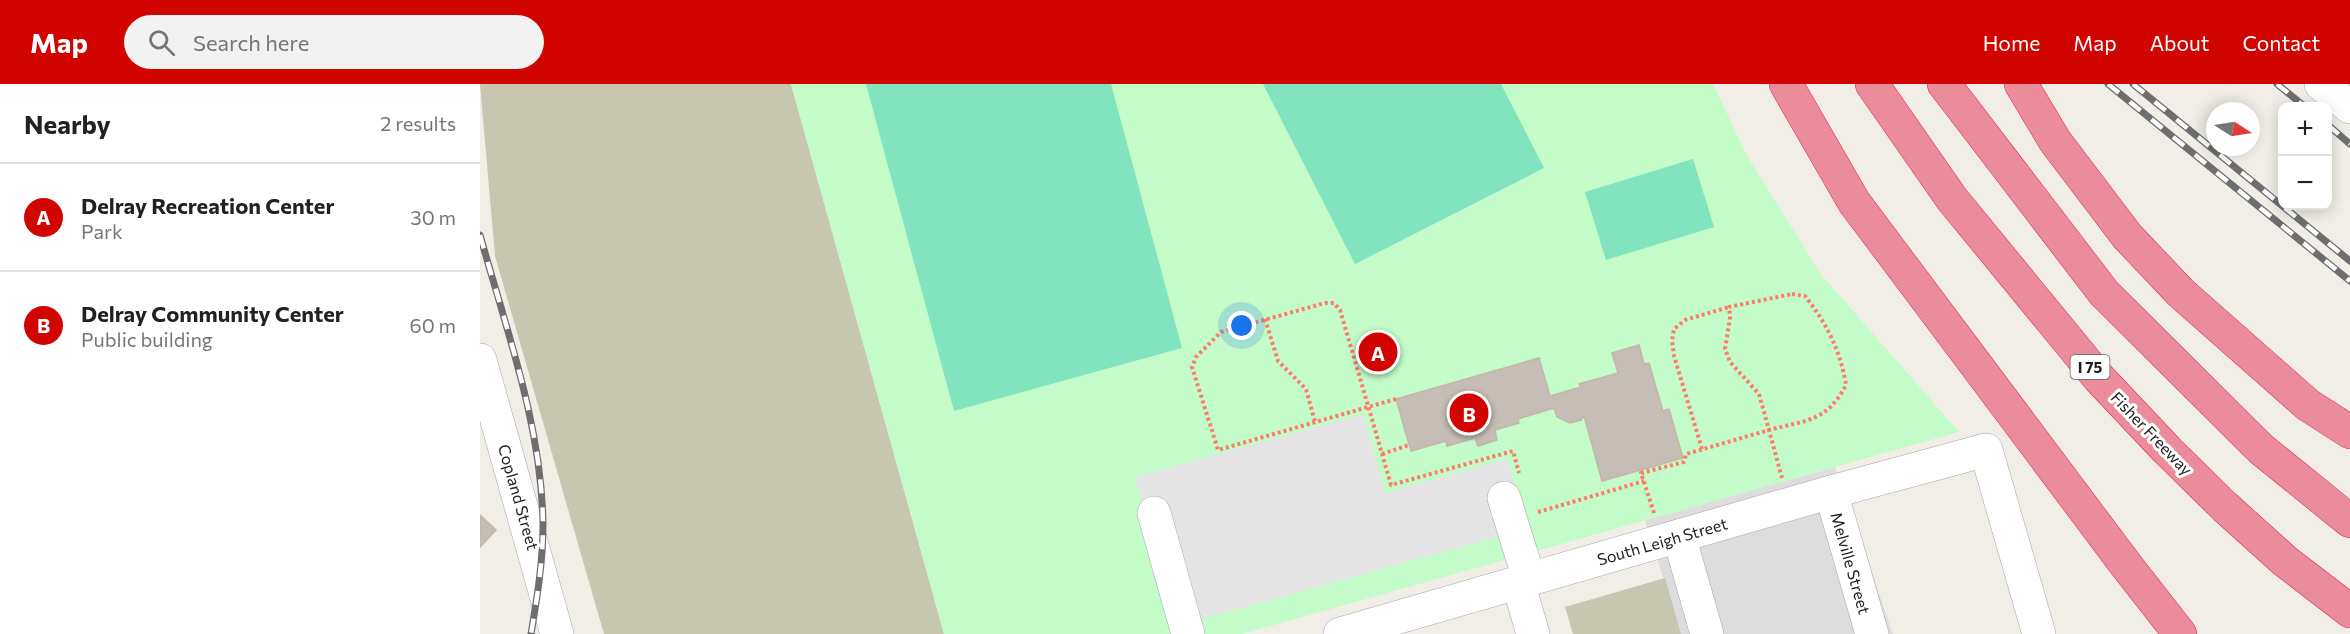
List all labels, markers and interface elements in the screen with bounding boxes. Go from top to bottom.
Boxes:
search box [124,15,544,69]
text: Map [30,25,88,59]
icon: search [145,26,178,59]
text: Search here [193,29,309,56]
text: Home [1983,30,2040,55]
text: Map [2073,30,2117,55]
text: About [2150,30,2209,55]
text: Contact [2242,30,2320,55]
north arrow [2206,102,2260,156]
map controls [2278,102,2332,210]
button: + [2278,102,2332,156]
text: Nearby [24,108,111,139]
text: 2 results [380,111,456,135]
button: − [2278,156,2332,210]
text: Delray Recreation Center [81,192,334,219]
text: A [36,205,51,229]
text: 30 m [410,205,456,229]
text: Park [81,219,123,243]
text: Delray Community Center [81,300,344,327]
your location [1227,311,1256,340]
text: B [37,313,50,337]
text: 60 m [410,313,456,337]
text: Public building [81,327,213,351]
pin: A [1358,330,1398,374]
road number: I 75 [2070,355,2110,379]
street label: Fisher Freeway [2107,387,2197,479]
pin: B [1450,390,1488,436]
street label: Copland Street [495,442,543,552]
street label: Melville Street [1827,510,1875,616]
street label: South Leigh Street [1595,513,1730,569]

